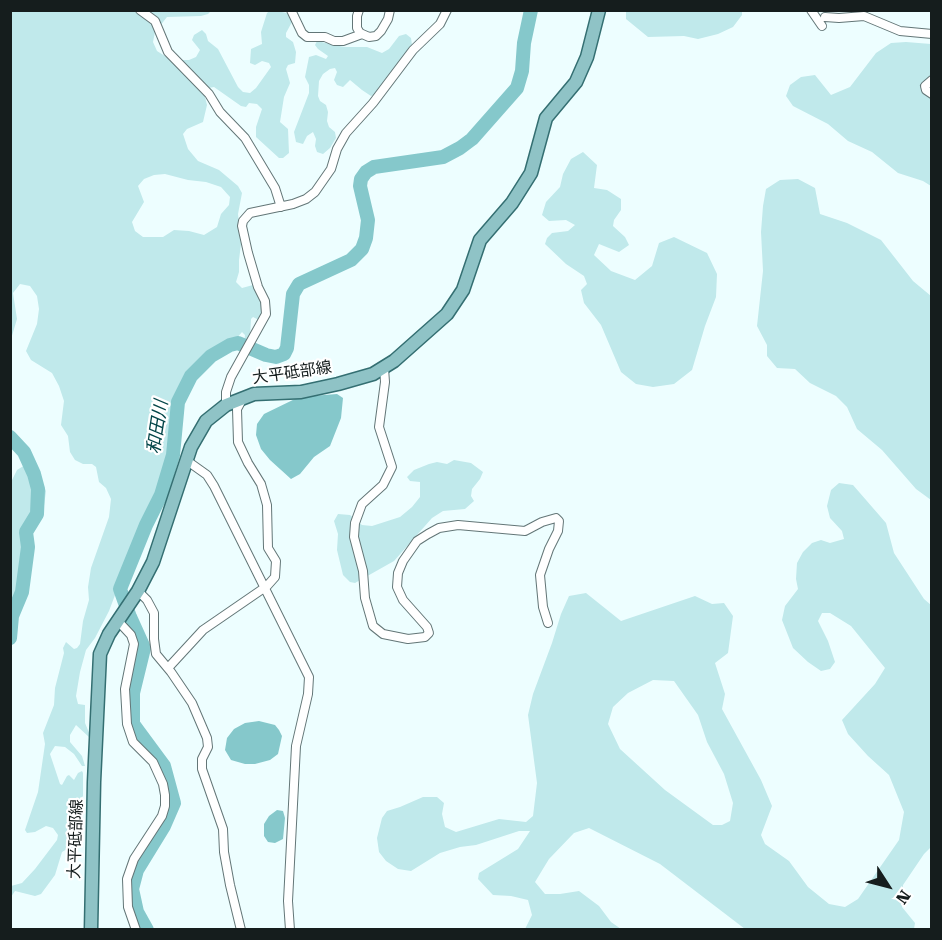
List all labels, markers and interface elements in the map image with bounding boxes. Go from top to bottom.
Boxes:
street label: 大平砥部線 [251,358,333,388]
water label: 和田川 [143,399,173,455]
street label: 大平砥部線 [65,799,87,879]
north arrow [858,856,918,916]
text: N [892,886,914,907]

